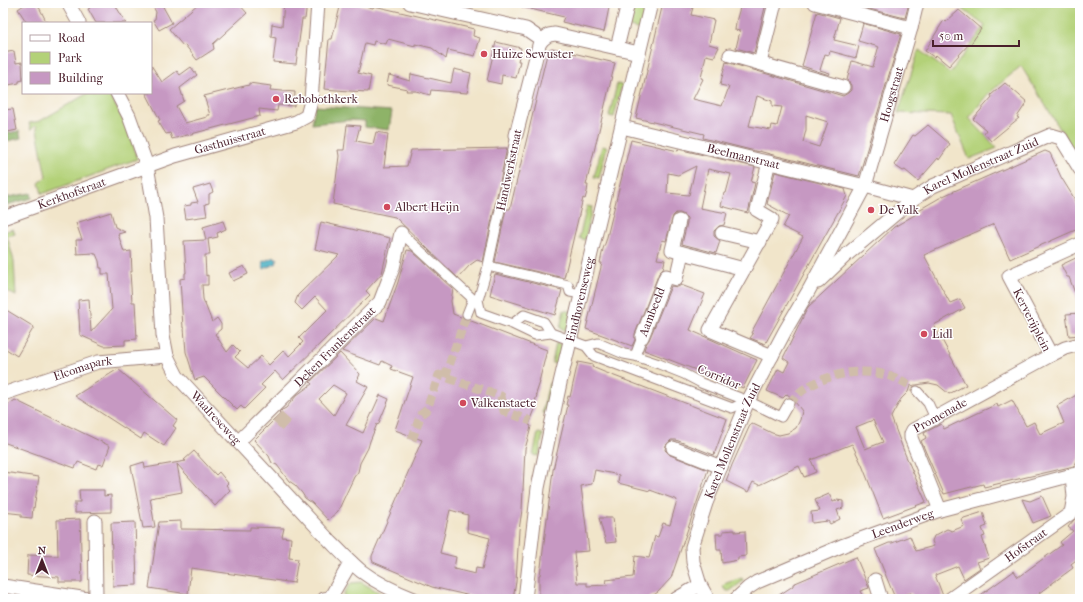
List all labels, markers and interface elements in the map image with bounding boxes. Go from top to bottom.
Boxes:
legend [22,22,152,94]
scale bar [933,22,1019,48]
text: 50 m [939,29,963,43]
text: Road [58,31,85,45]
place label: Huize Sewuster [492,47,574,61]
marker: Huize Sewuster [479,49,489,59]
text: Park [58,51,83,65]
street label: Hoogstraat [877,64,907,124]
text: Building [58,71,103,85]
place label: Rehobothkerk [284,92,358,106]
marker: Rehobothkerk [271,94,281,104]
street label: Gasthuisstraat [193,124,268,157]
street label: Handwerkstraat [493,127,525,212]
street label: Karel Mollenstraat Zuid [921,134,1041,197]
street label: Beelmanstraat [705,141,782,172]
street label: Kerkhofstraat [36,174,108,212]
place label: Albert Heijn [394,200,459,214]
marker: Albert Heijn [382,202,392,212]
place label: De Valk [879,203,920,217]
marker: De Valk [866,205,876,215]
street label: Eindhovenseweg [563,255,597,343]
street label: Aambeeld [636,285,668,339]
street label: Kerverijplein [1010,286,1054,354]
street label: Deken Frankenstraat [291,303,379,390]
place label: Lidl [932,327,953,341]
marker: Lidl [919,329,929,339]
street label: Elcomapark [52,354,113,384]
street label: Corridor [695,362,743,393]
street label: Karel Mollenstraat Zuid [702,380,764,501]
street label: Waalreseweg [187,388,244,448]
street label: Promenade [911,395,970,436]
place label: Valkenstaete [470,396,536,410]
marker: Valkenstaete [458,398,468,408]
street label: Leenderweg [870,506,936,541]
street label: Hofstraat [1002,525,1050,565]
north arrow [22,540,62,580]
text: N [38,544,47,557]

